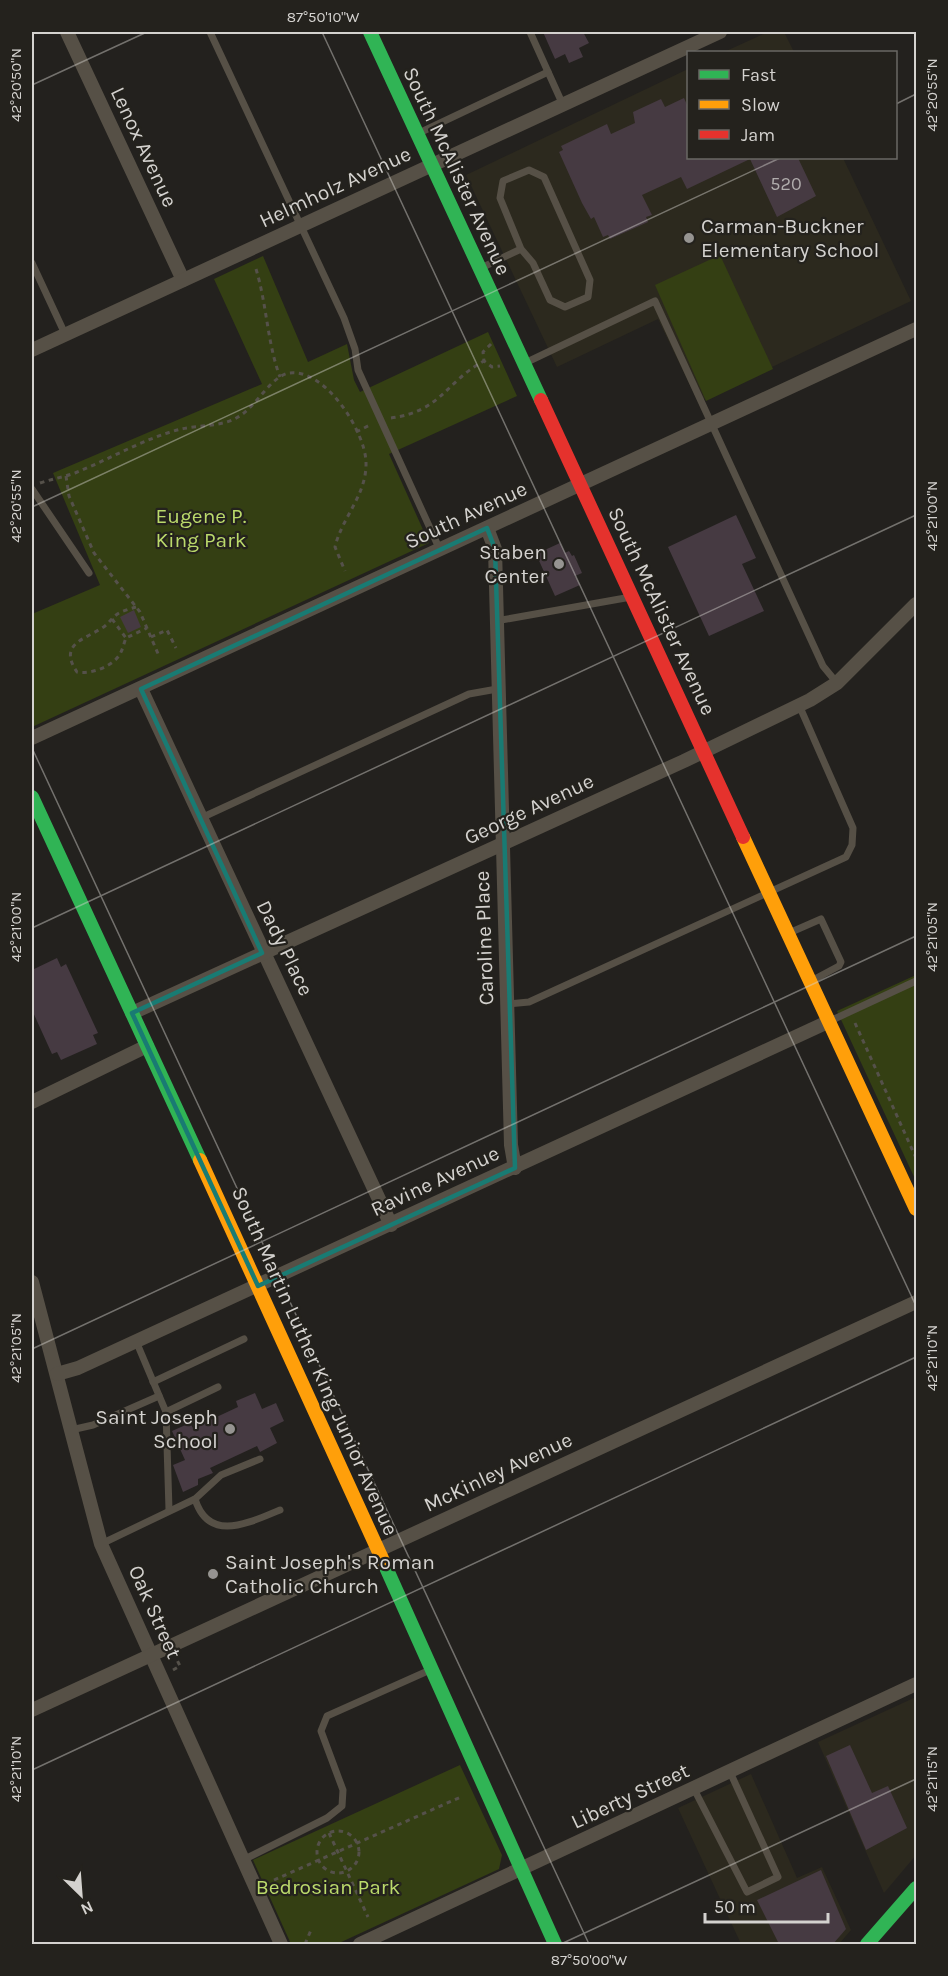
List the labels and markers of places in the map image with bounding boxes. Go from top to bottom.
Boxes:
place label: Carman-Buckner Elementary School [701,214,879,262]
marker: Carman-Buckner Elementary School [682,231,696,245]
place label: Staben Center [479,540,547,588]
marker: Staben Center [552,557,566,571]
place label: Saint Joseph School [95,1405,218,1453]
marker: Saint Joseph School [223,1422,237,1436]
place label: Saint Joseph's Roman Catholic Church [225,1550,435,1598]
marker: Saint Joseph's Roman Catholic Church [206,1567,220,1581]

